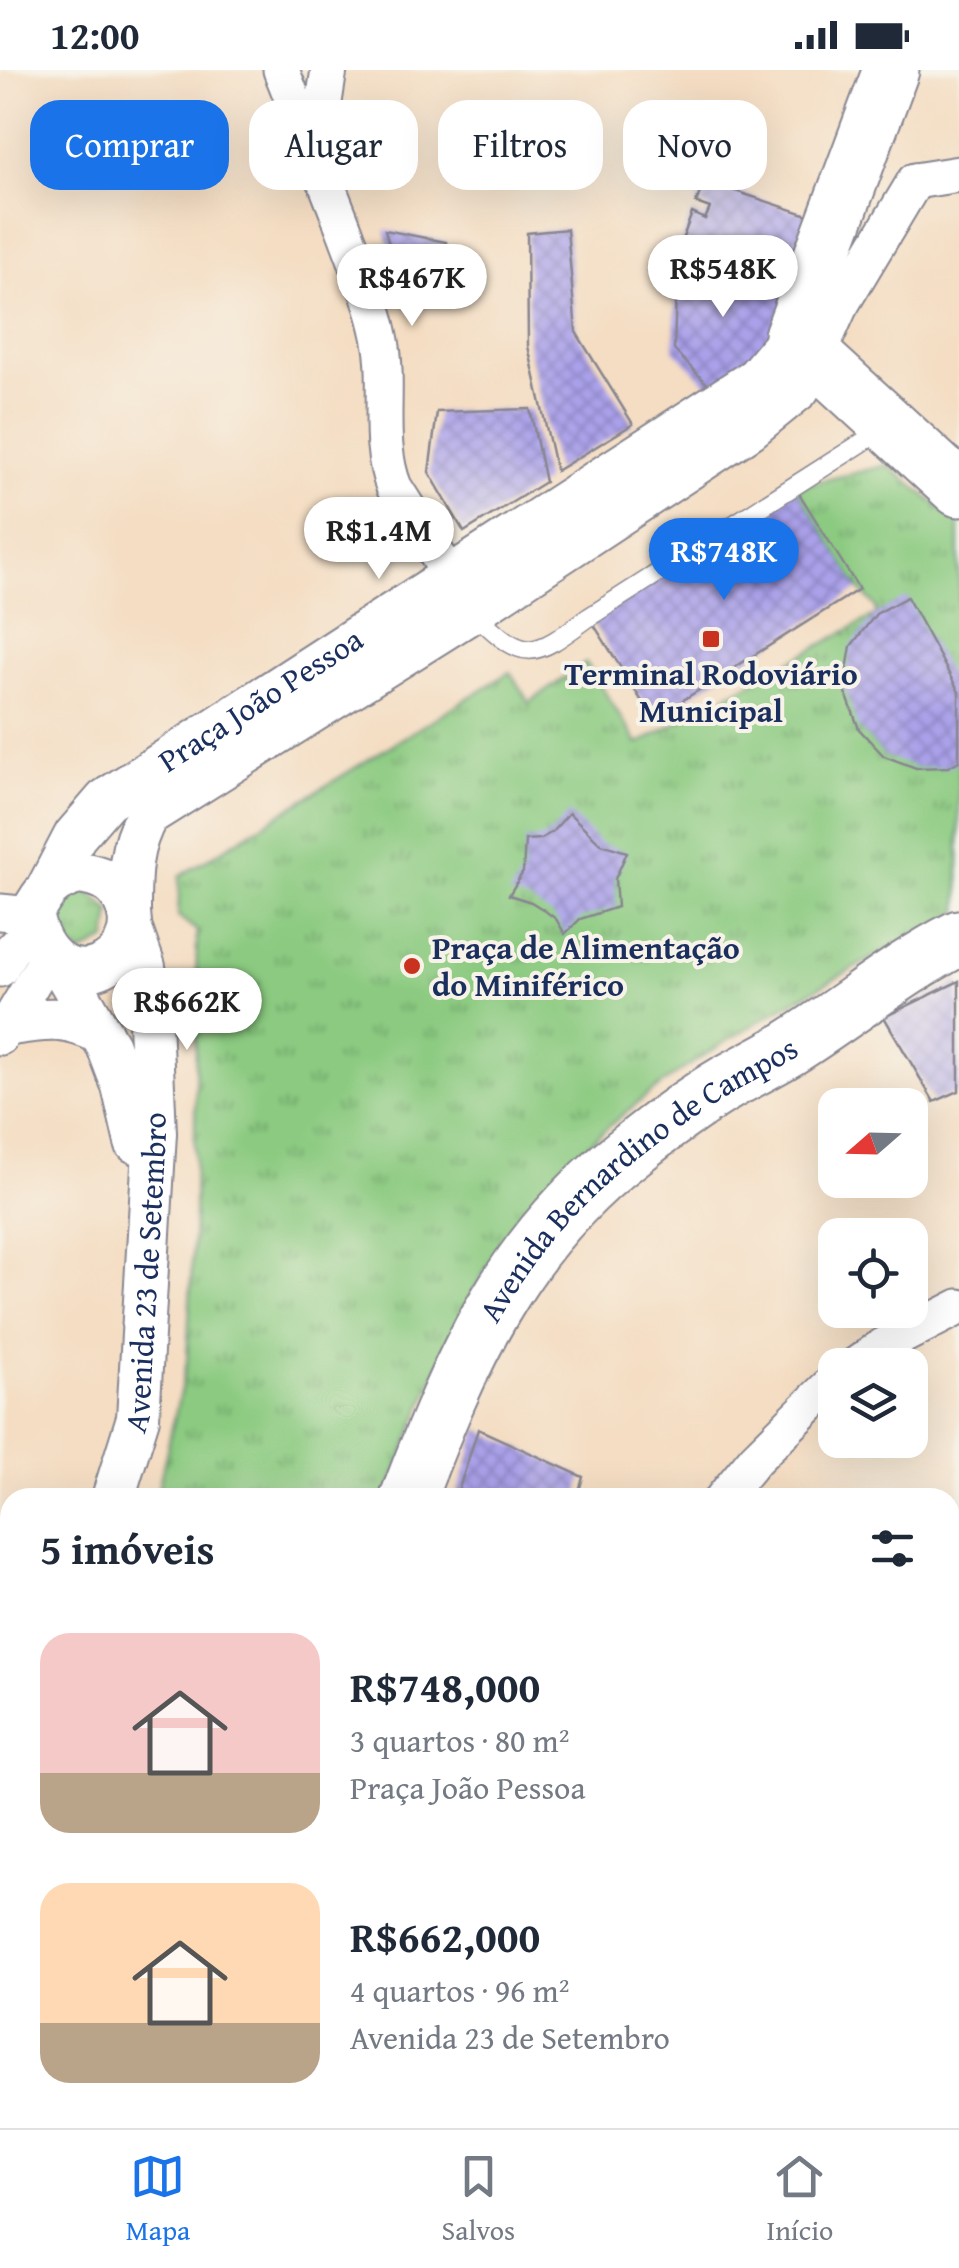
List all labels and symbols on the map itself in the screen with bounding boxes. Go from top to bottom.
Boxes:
pin: R$548K [642,235,804,320]
pin: R$467K [331,244,493,329]
pin: R$1.4M [298,497,460,582]
pin: R$748K [643,518,805,603]
street label: Praça João Pessoa [149,616,372,783]
marker: Terminal Rodoviário Municipal [700,628,722,650]
place label: Terminal Rodoviário Municipal [564,650,858,734]
place label: Praça de Alimentação do Miniférico [432,924,740,1008]
marker: Praça de Alimentação do Miniférico [401,955,423,977]
pin: R$662K [106,968,268,1053]
street label: Avenida Bernardino de Campos [467,1025,807,1330]
north arrow [818,1088,928,1198]
street label: Avenida 23 de Setembro [111,1111,178,1438]

